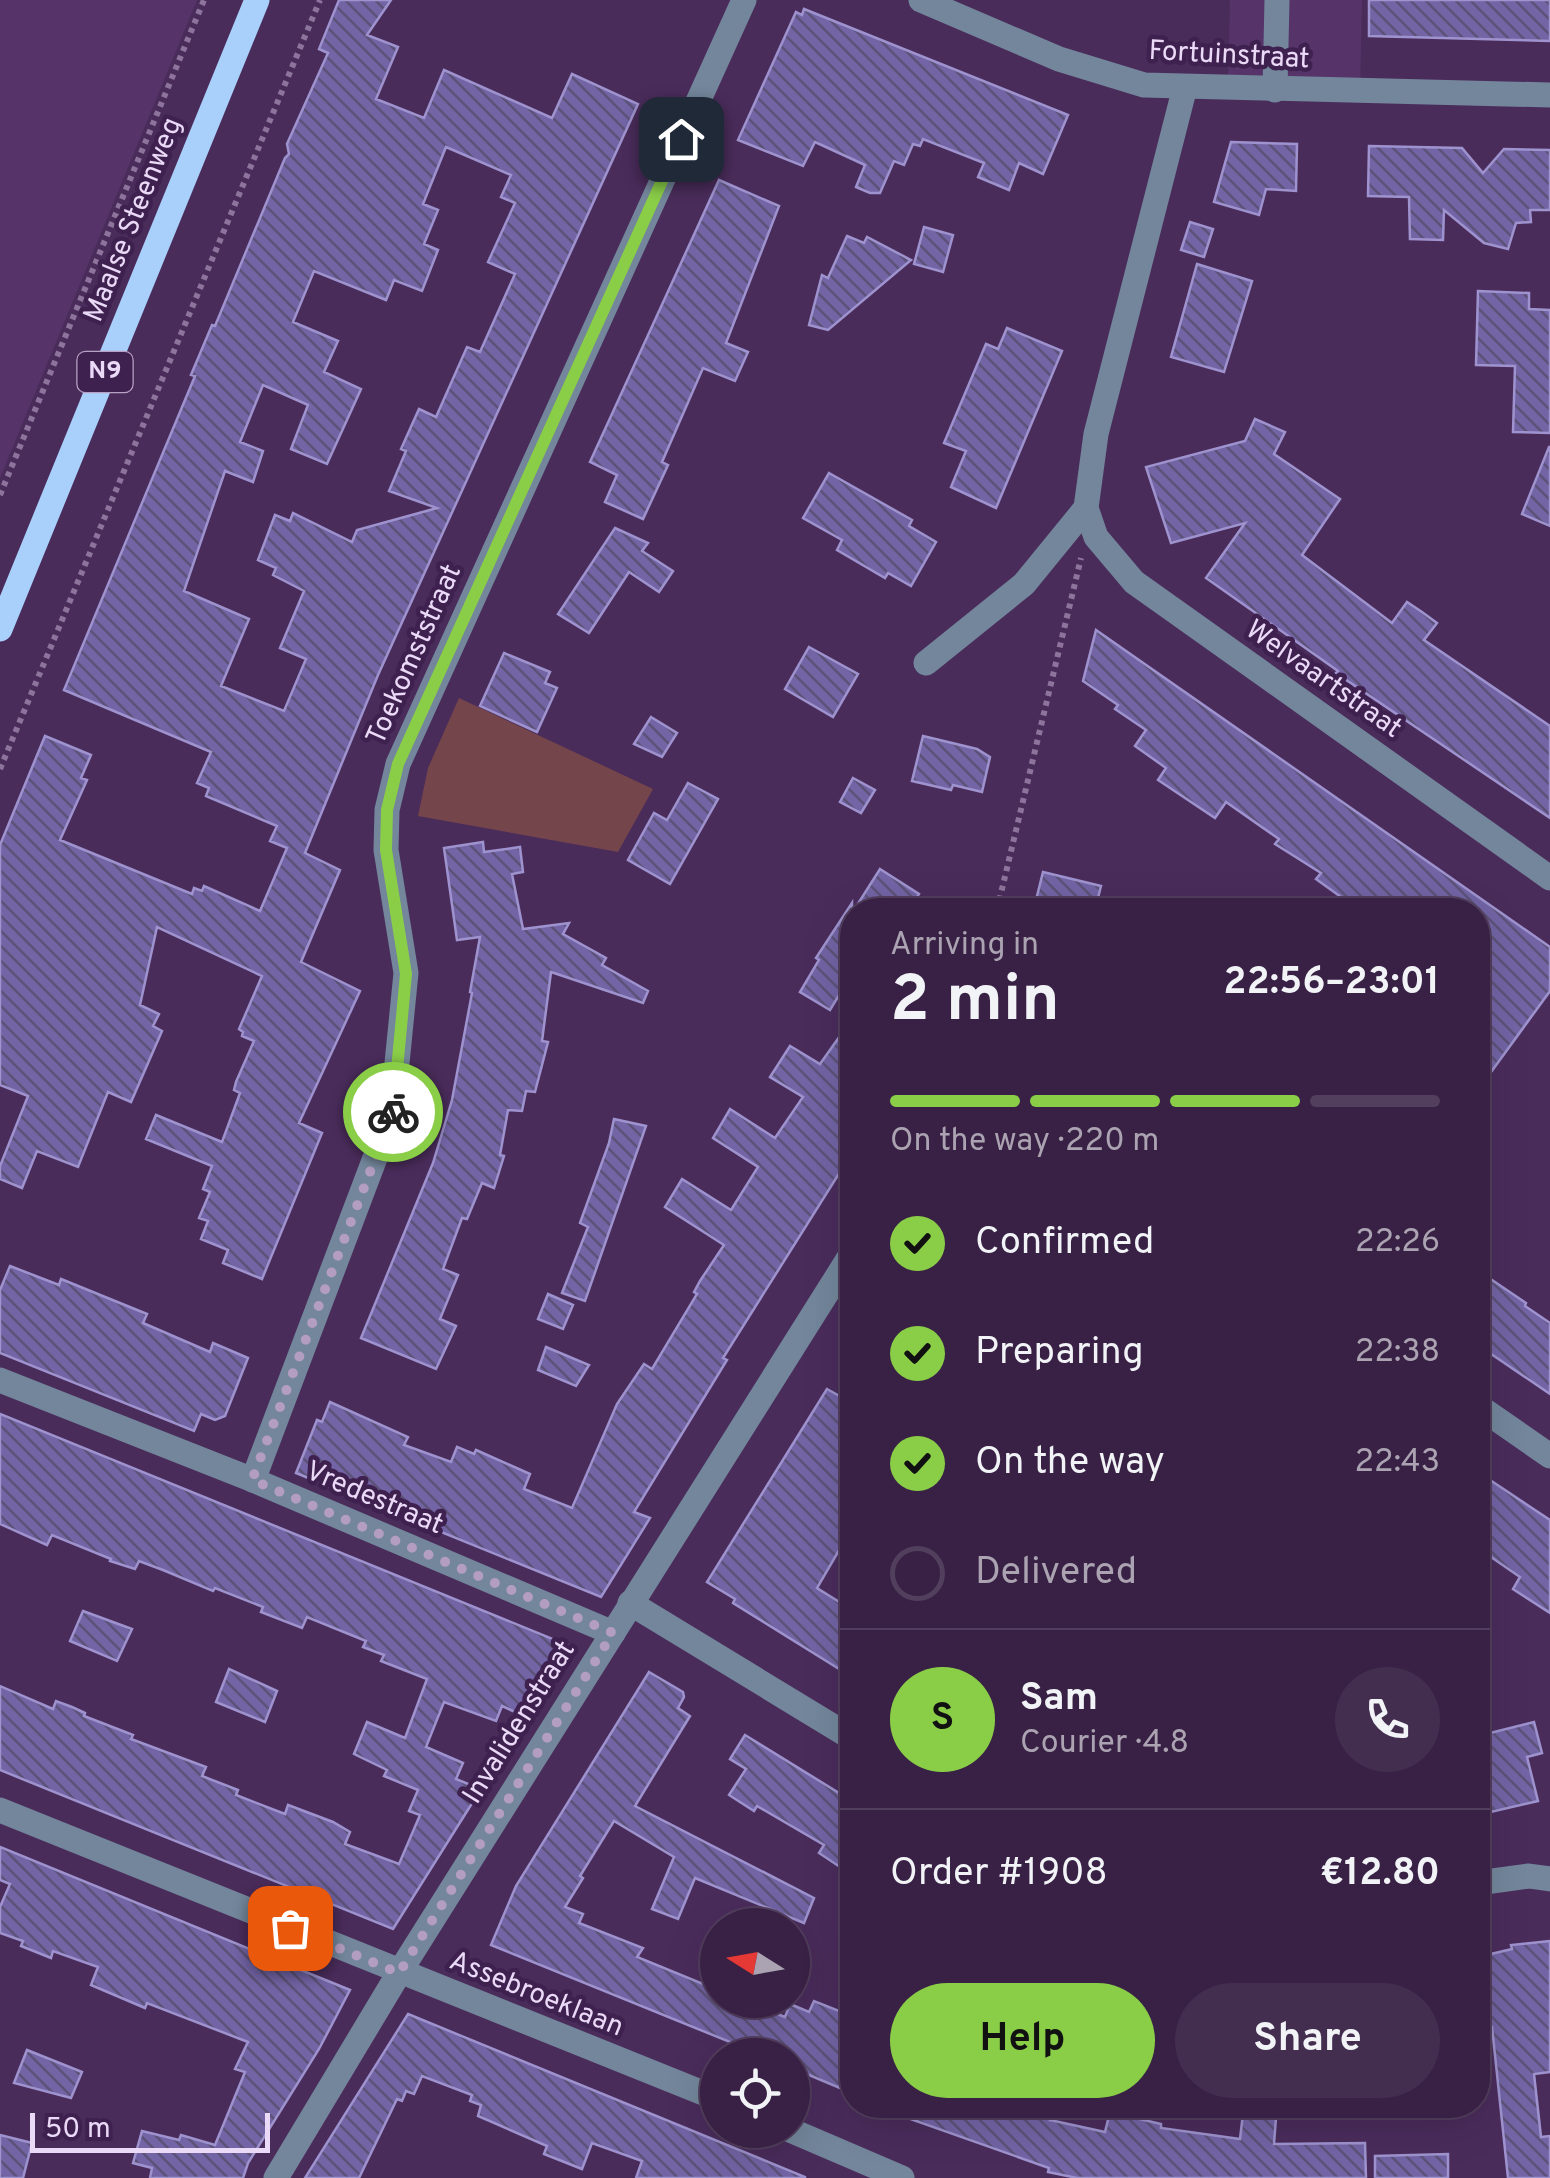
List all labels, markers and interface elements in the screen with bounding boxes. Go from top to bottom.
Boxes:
street label: Fortuinstraat [1148,34,1310,78]
pin [639,97,724,182]
street label: Maalse Steenweg [77,112,191,328]
icon: home [654,112,709,167]
road number: N9 [78,352,132,392]
street label: Toekomststraat [359,559,471,751]
street label: Welvaartstraat [1238,613,1408,747]
text: Arriving in [890,926,1039,966]
text: 22:56–23:01 [1223,959,1440,1008]
text: 2 min [890,962,1060,1044]
courier [343,1062,443,1162]
icon: bike [366,1085,421,1140]
text: On the way · 220 m [890,1122,1159,1162]
icon: check [890,1216,945,1271]
text: Confirmed [975,1219,1154,1268]
text: 22:26 [1355,1223,1440,1263]
icon: check [890,1326,945,1381]
text: Preparing [975,1329,1144,1378]
text: 22:38 [1355,1333,1440,1373]
icon: check [890,1436,945,1491]
text: On the way [975,1439,1165,1488]
text: 22:43 [1354,1443,1440,1483]
street label: Vredestraat [300,1454,448,1544]
text: Delivered [975,1549,1137,1598]
street label: Invalidenstraat [456,1635,584,1811]
button: phone [1335,1667,1440,1772]
text: Sam [1020,1675,1098,1724]
text: S [931,1695,954,1744]
text: Courier · 4.8 [1020,1724,1189,1764]
text: Order #1908 [890,1850,1108,1899]
text: €12.80 [1320,1850,1440,1899]
pin [248,1886,333,1971]
icon: bag [263,1901,318,1956]
north arrow [700,1908,810,2018]
map controls [700,1908,810,2148]
street label: Assebroeklaan [444,1944,628,2046]
button: Help [890,1983,1155,2098]
button: Share [1175,1983,1440,2098]
button: locate [700,2038,810,2148]
scale bar [30,2108,270,2152]
text: 50 m [45,2112,111,2148]

